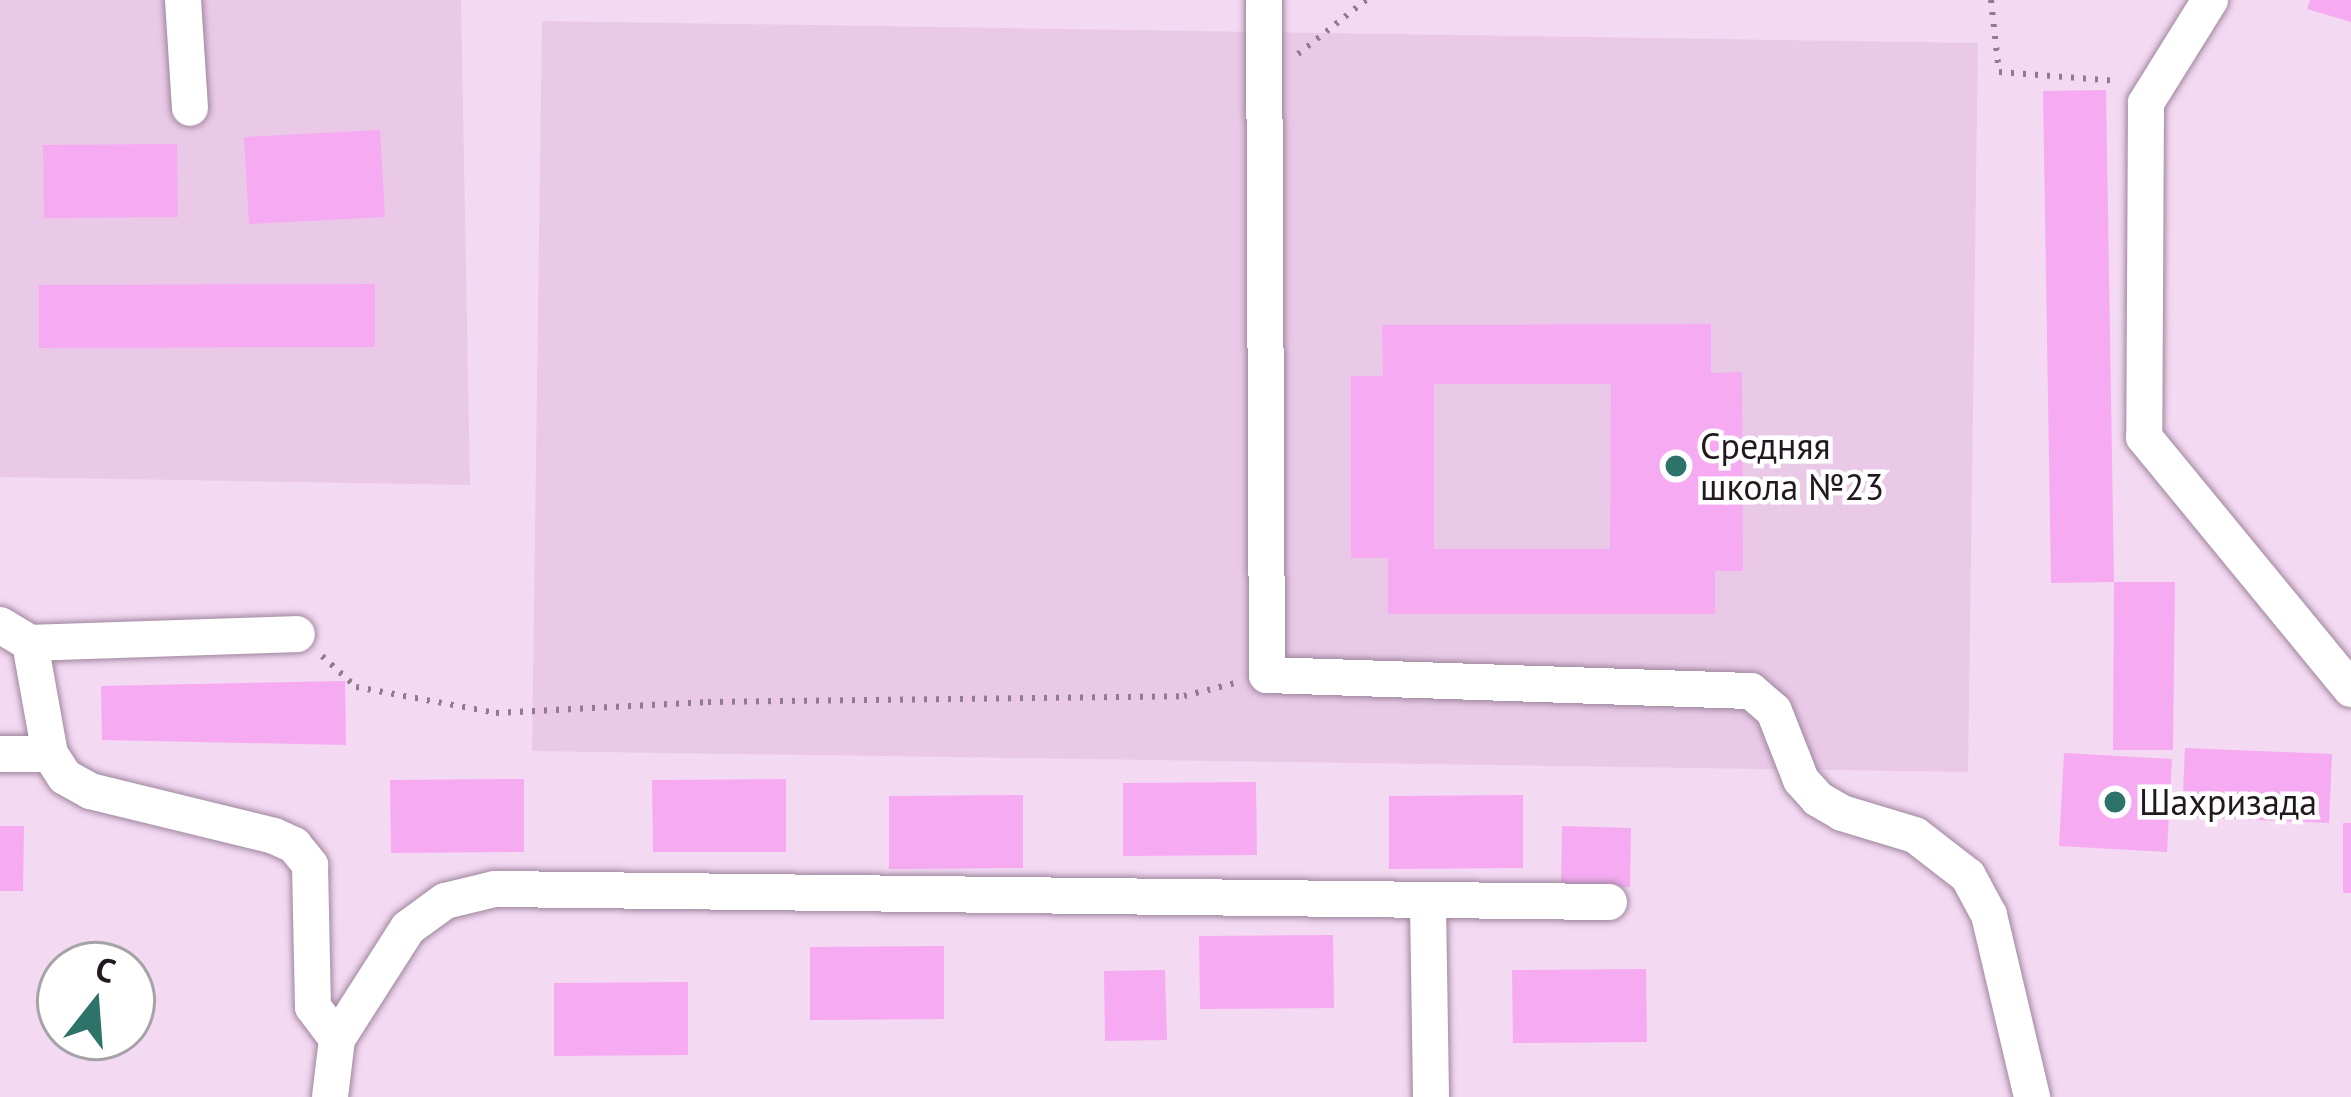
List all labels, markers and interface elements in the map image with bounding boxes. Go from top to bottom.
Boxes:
place label: Средняя школа №23 [1700,423,1884,508]
marker: Средняя школа №23 [1663,453,1689,479]
place label: Шахризада [2139,780,2317,824]
marker: Шахризада [2102,789,2128,815]
north arrow [36,941,156,1061]
text: С [91,946,121,992]

